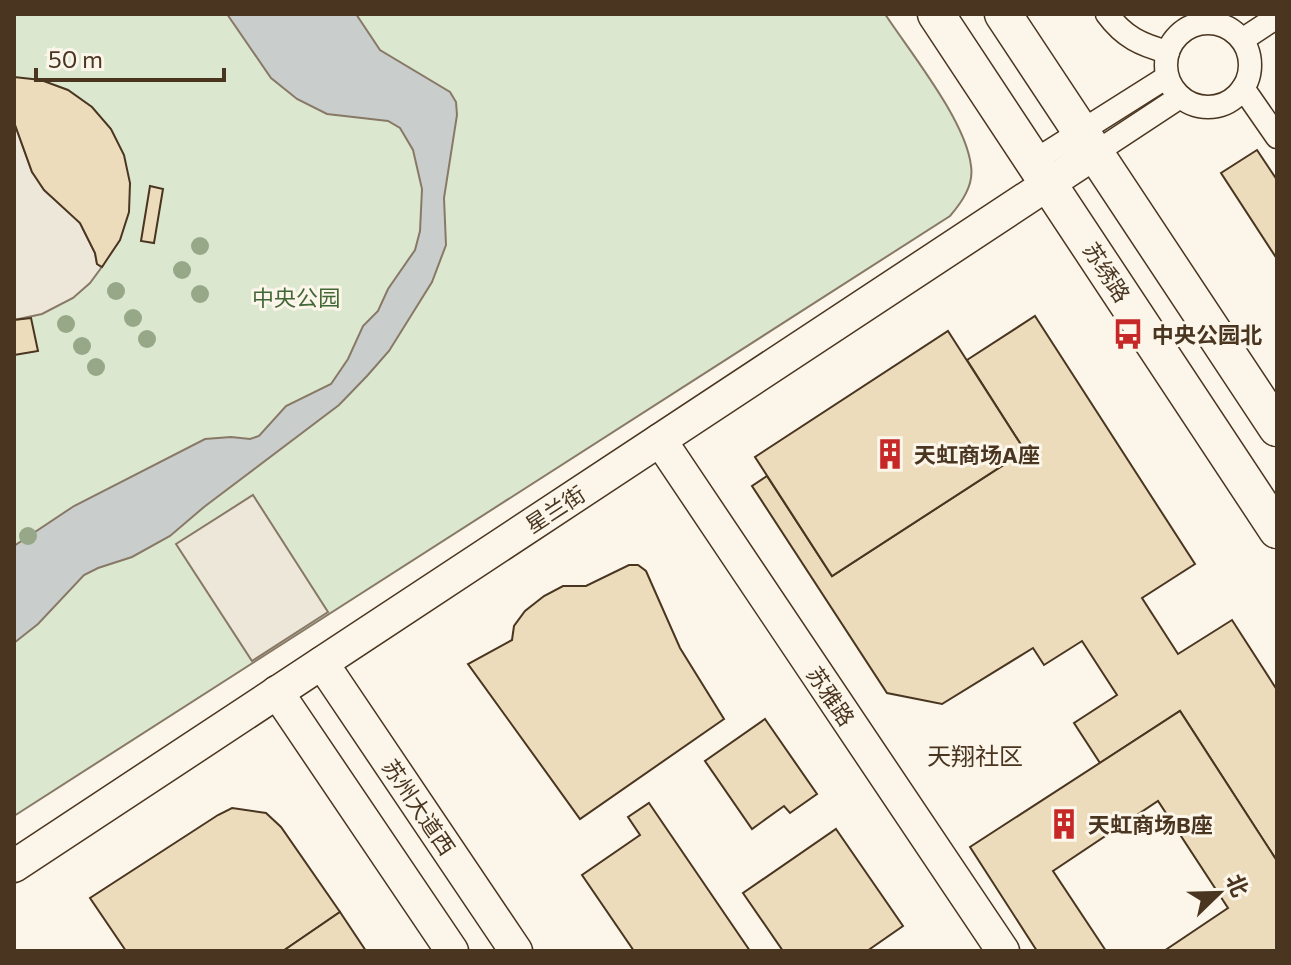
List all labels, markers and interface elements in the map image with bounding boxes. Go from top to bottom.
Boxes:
scale bar [36,32,224,82]
text: 50 m [48,44,103,73]
street label: 苏绣路 [1078,237,1136,307]
park label: 中央公园 [252,284,340,311]
bus stop icon: 中央公园北 [1111,317,1145,351]
place label: 中央公园北 [1152,321,1262,348]
building icon: 天虹商场A座 [873,437,907,471]
place label: 天虹商场A座 [914,441,1040,468]
street label: 星兰街 [520,480,590,538]
street label: 苏雅路 [801,661,861,731]
district label: 天翔社区 [927,741,1023,770]
street label: 苏州大道西 [377,754,461,860]
building icon: 天虹商场B座 [1047,807,1081,841]
place label: 天虹商场B座 [1088,811,1213,838]
north arrow [1179,853,1259,933]
text: 北 [1221,870,1255,900]

